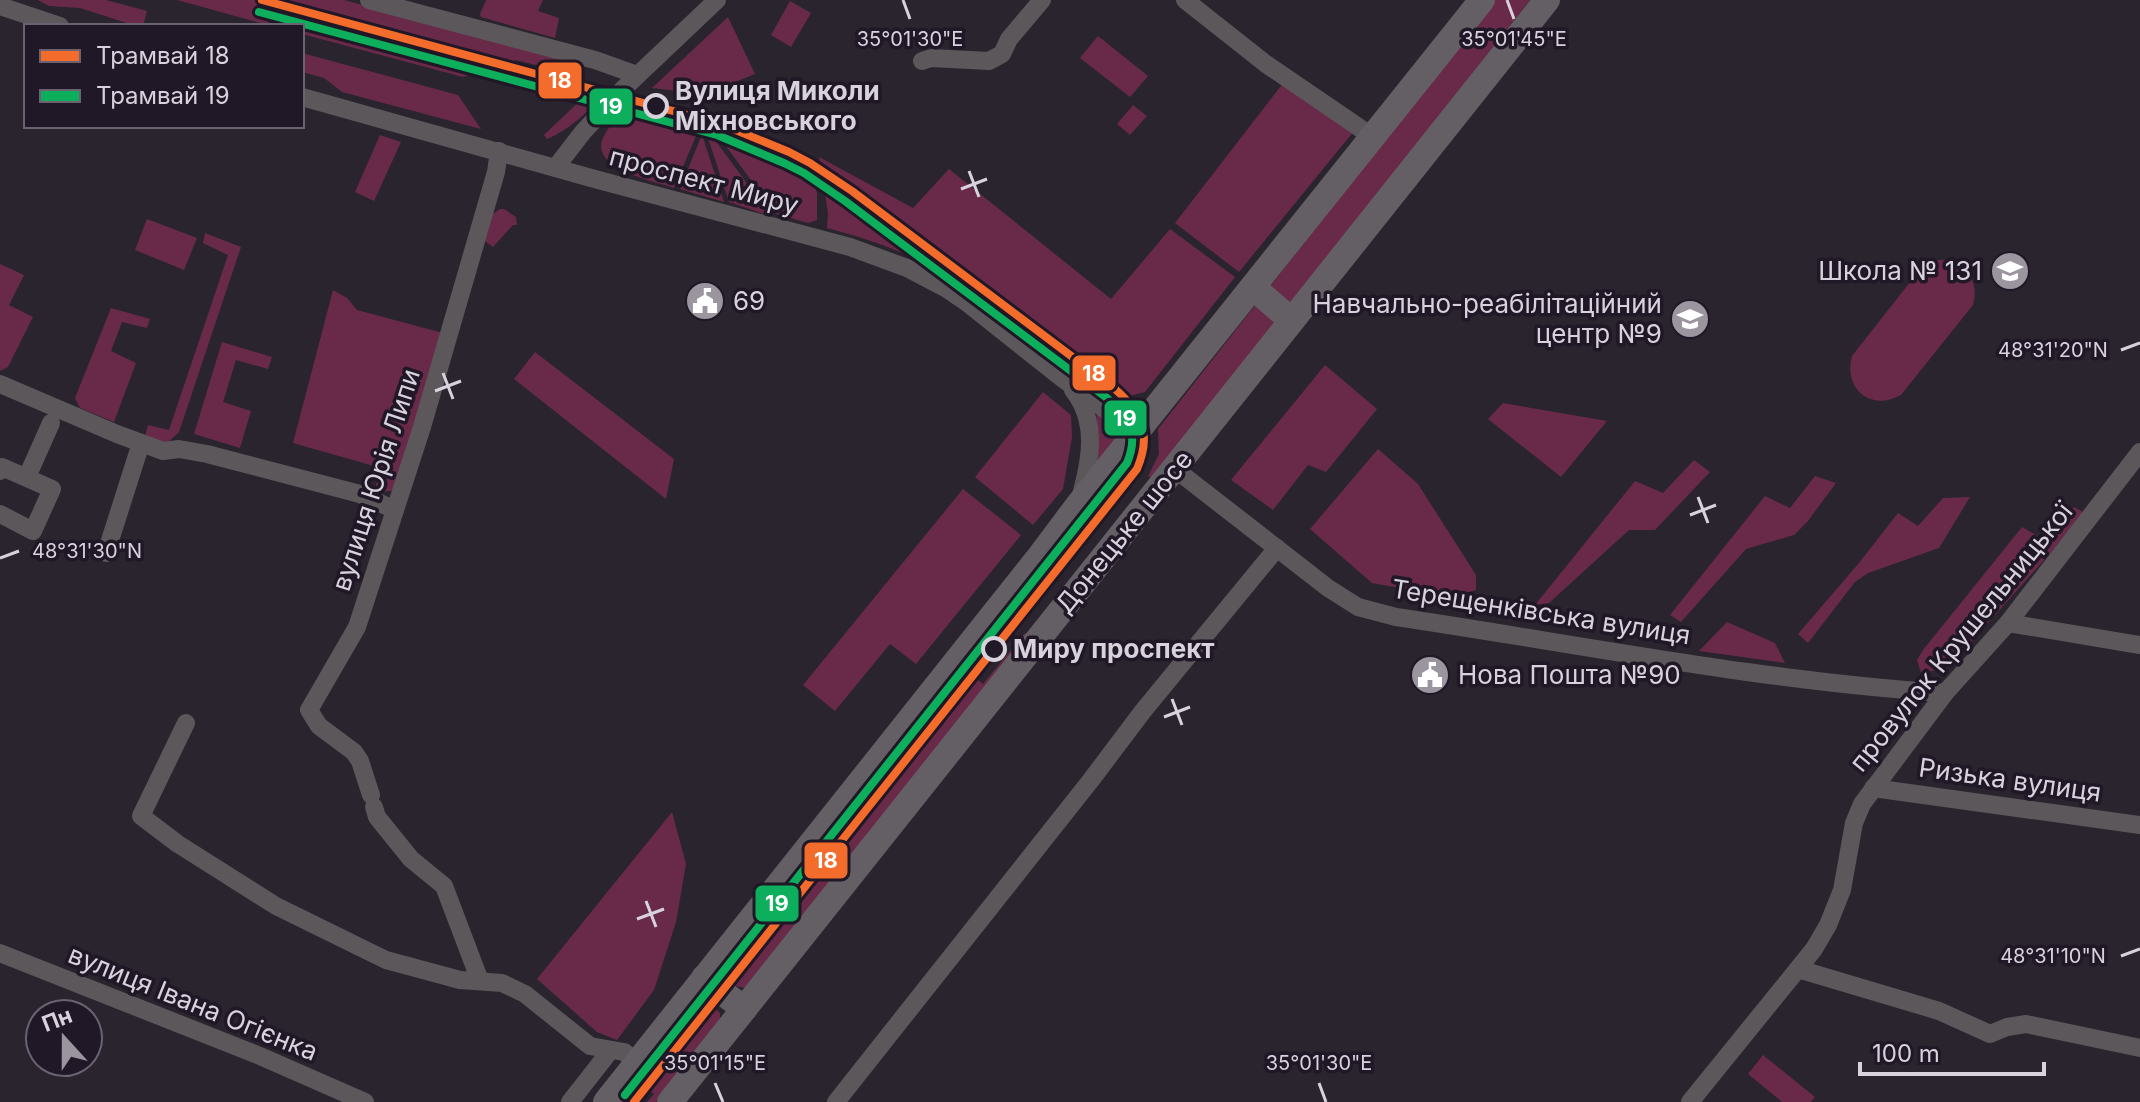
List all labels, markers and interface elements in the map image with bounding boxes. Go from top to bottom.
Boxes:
legend [24,24,304,128]
text: 35°01'30"E [857,27,963,51]
text: 35°01'45"E [1461,27,1567,51]
text: Трамвай 18 [96,41,230,70]
line badge: 18 [537,61,583,100]
text: 18 [548,67,572,93]
place label: Вулиця Миколи Міхновського [675,75,880,136]
text: Трамвай 19 [96,81,230,110]
line badge: 19 [588,87,634,126]
text: 19 [599,93,623,119]
marker: Вулиця Миколи Міхновського [644,94,668,118]
street label: проспект Миру [606,140,802,221]
school or university icon: Школа № 131 [1989,250,2031,292]
place label: Школа № 131 [1818,255,1982,286]
public building icon: 69 [684,280,726,322]
place label: 69 [733,285,765,316]
place label: Навчально-реабілітаційний центр №9 [1312,288,1662,349]
school or university icon: Навчально-реабілітаційний центр №9 [1669,298,1711,340]
text: 48°31'20"N [1998,338,2108,362]
line badge: 18 [1071,354,1117,392]
text: 18 [1082,360,1106,386]
street label: вулиця Юрія Липи [325,365,426,595]
line badge: 19 [1103,399,1148,437]
text: 19 [1113,405,1137,431]
street label: Донецьке шосе [1048,444,1199,619]
street label: провулок Крушельницької [1843,495,2080,777]
text: 48°31'30"N [32,539,142,563]
street label: Терещенківська вулиця [1390,573,1693,650]
place label: Миру проспект [1013,633,1215,664]
marker: Миру проспект [982,637,1006,661]
public building icon: Нова Пошта №90 [1409,654,1451,696]
place label: Нова Пошта №90 [1458,659,1681,690]
street label: Ризька вулиця [1917,751,2103,808]
line badge: 18 [803,841,849,880]
text: 18 [814,847,838,873]
line badge: 19 [754,884,800,923]
text: 19 [765,890,789,916]
street label: вулиця Івана Огієнка [64,938,322,1067]
text: 48°31'10"N [2000,944,2106,968]
north arrow [24,998,104,1078]
text: Пн [38,1002,76,1037]
scale bar [1860,1026,2044,1076]
text: 100 m [1872,1039,1940,1068]
text: 35°01'15"E [664,1051,766,1075]
text: 35°01'30"E [1266,1051,1372,1075]

